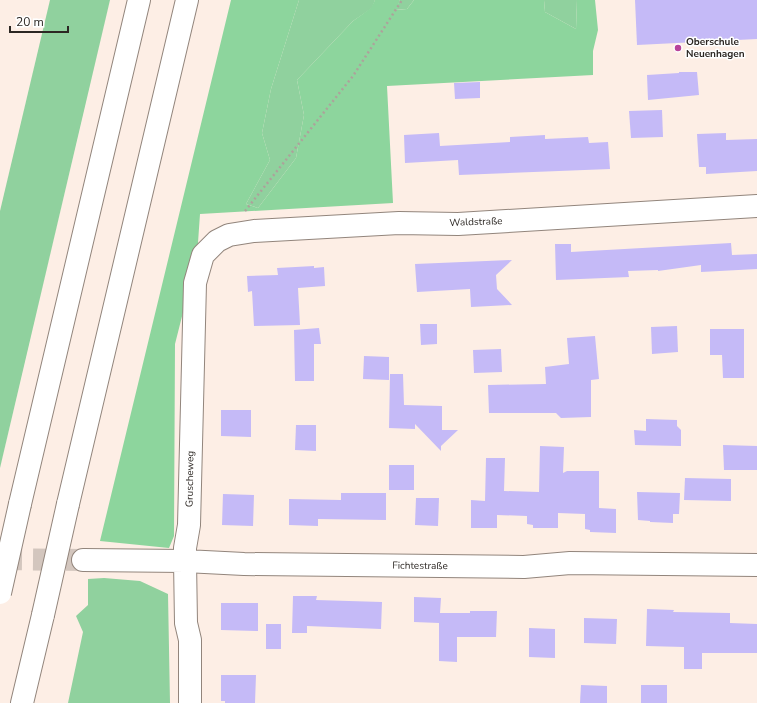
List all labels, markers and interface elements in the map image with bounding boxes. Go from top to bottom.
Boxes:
scale bar [10,8,68,34]
text: 20 m [16,14,44,30]
place label: Oberschule Neuenhagen [686,35,745,61]
marker: Oberschule Neuenhagen [673,43,683,53]
street label: Waldstraße [449,214,503,230]
street label: Gruscheweg [183,451,197,507]
street label: Fichtestraße [392,559,448,573]

